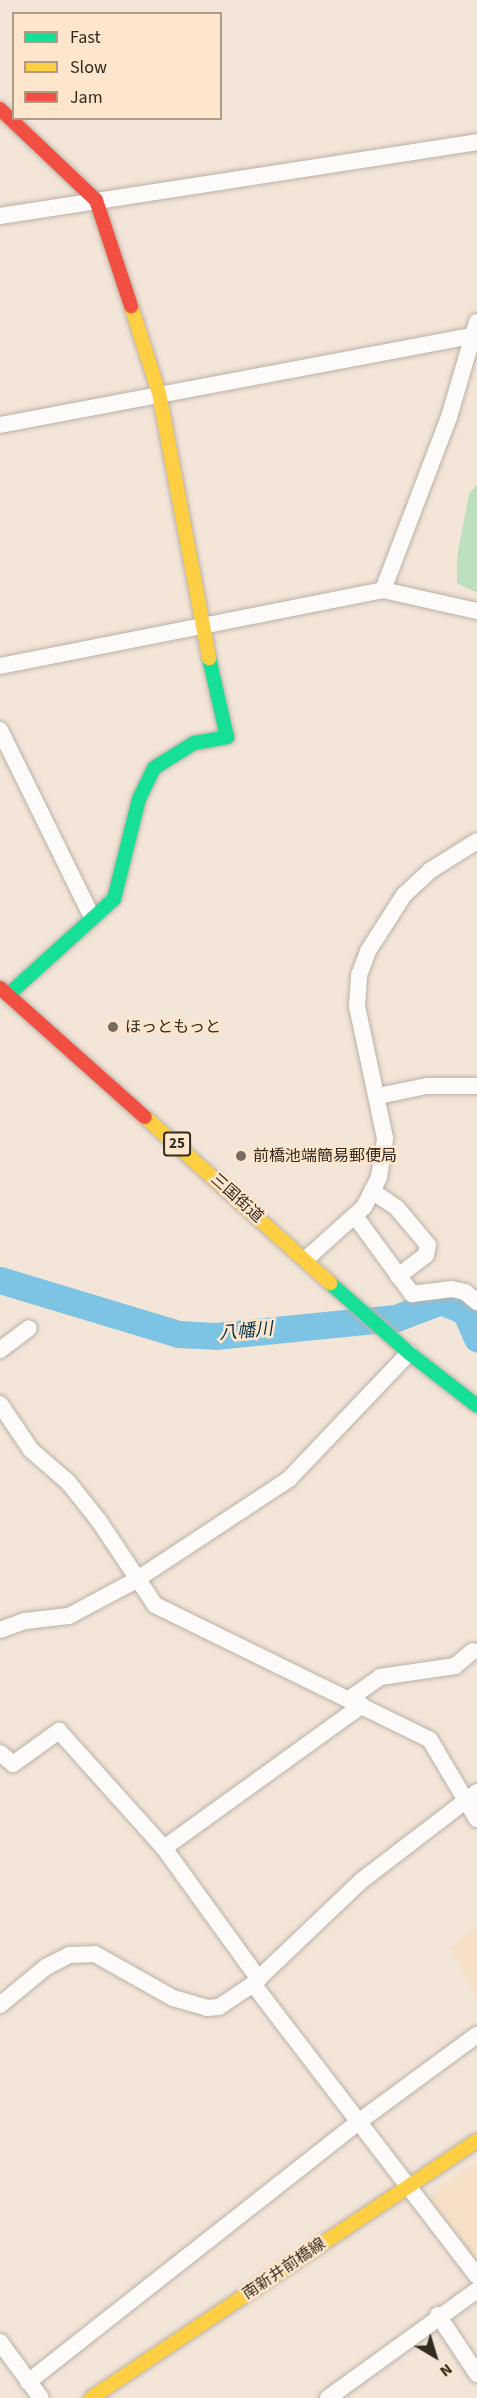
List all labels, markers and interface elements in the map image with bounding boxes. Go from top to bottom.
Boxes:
legend [12,12,222,120]
text: Fast [70,25,101,50]
text: Slow [70,55,107,80]
text: Jam [70,85,103,110]
place label: ほっともっと [125,1017,221,1037]
marker: ほっともっと [106,1020,120,1034]
road number: 25 [162,1132,192,1156]
place label: 前橋池端簡易郵便局 [253,1146,397,1166]
marker: 前橋池端簡易郵便局 [234,1149,248,1163]
street label: 三国街道 [207,1169,267,1227]
water label: 八幡川 [218,1319,274,1345]
street label: 南新井前橋線 [239,2234,329,2304]
north arrow [405,2326,465,2386]
text: N [435,2358,457,2382]

